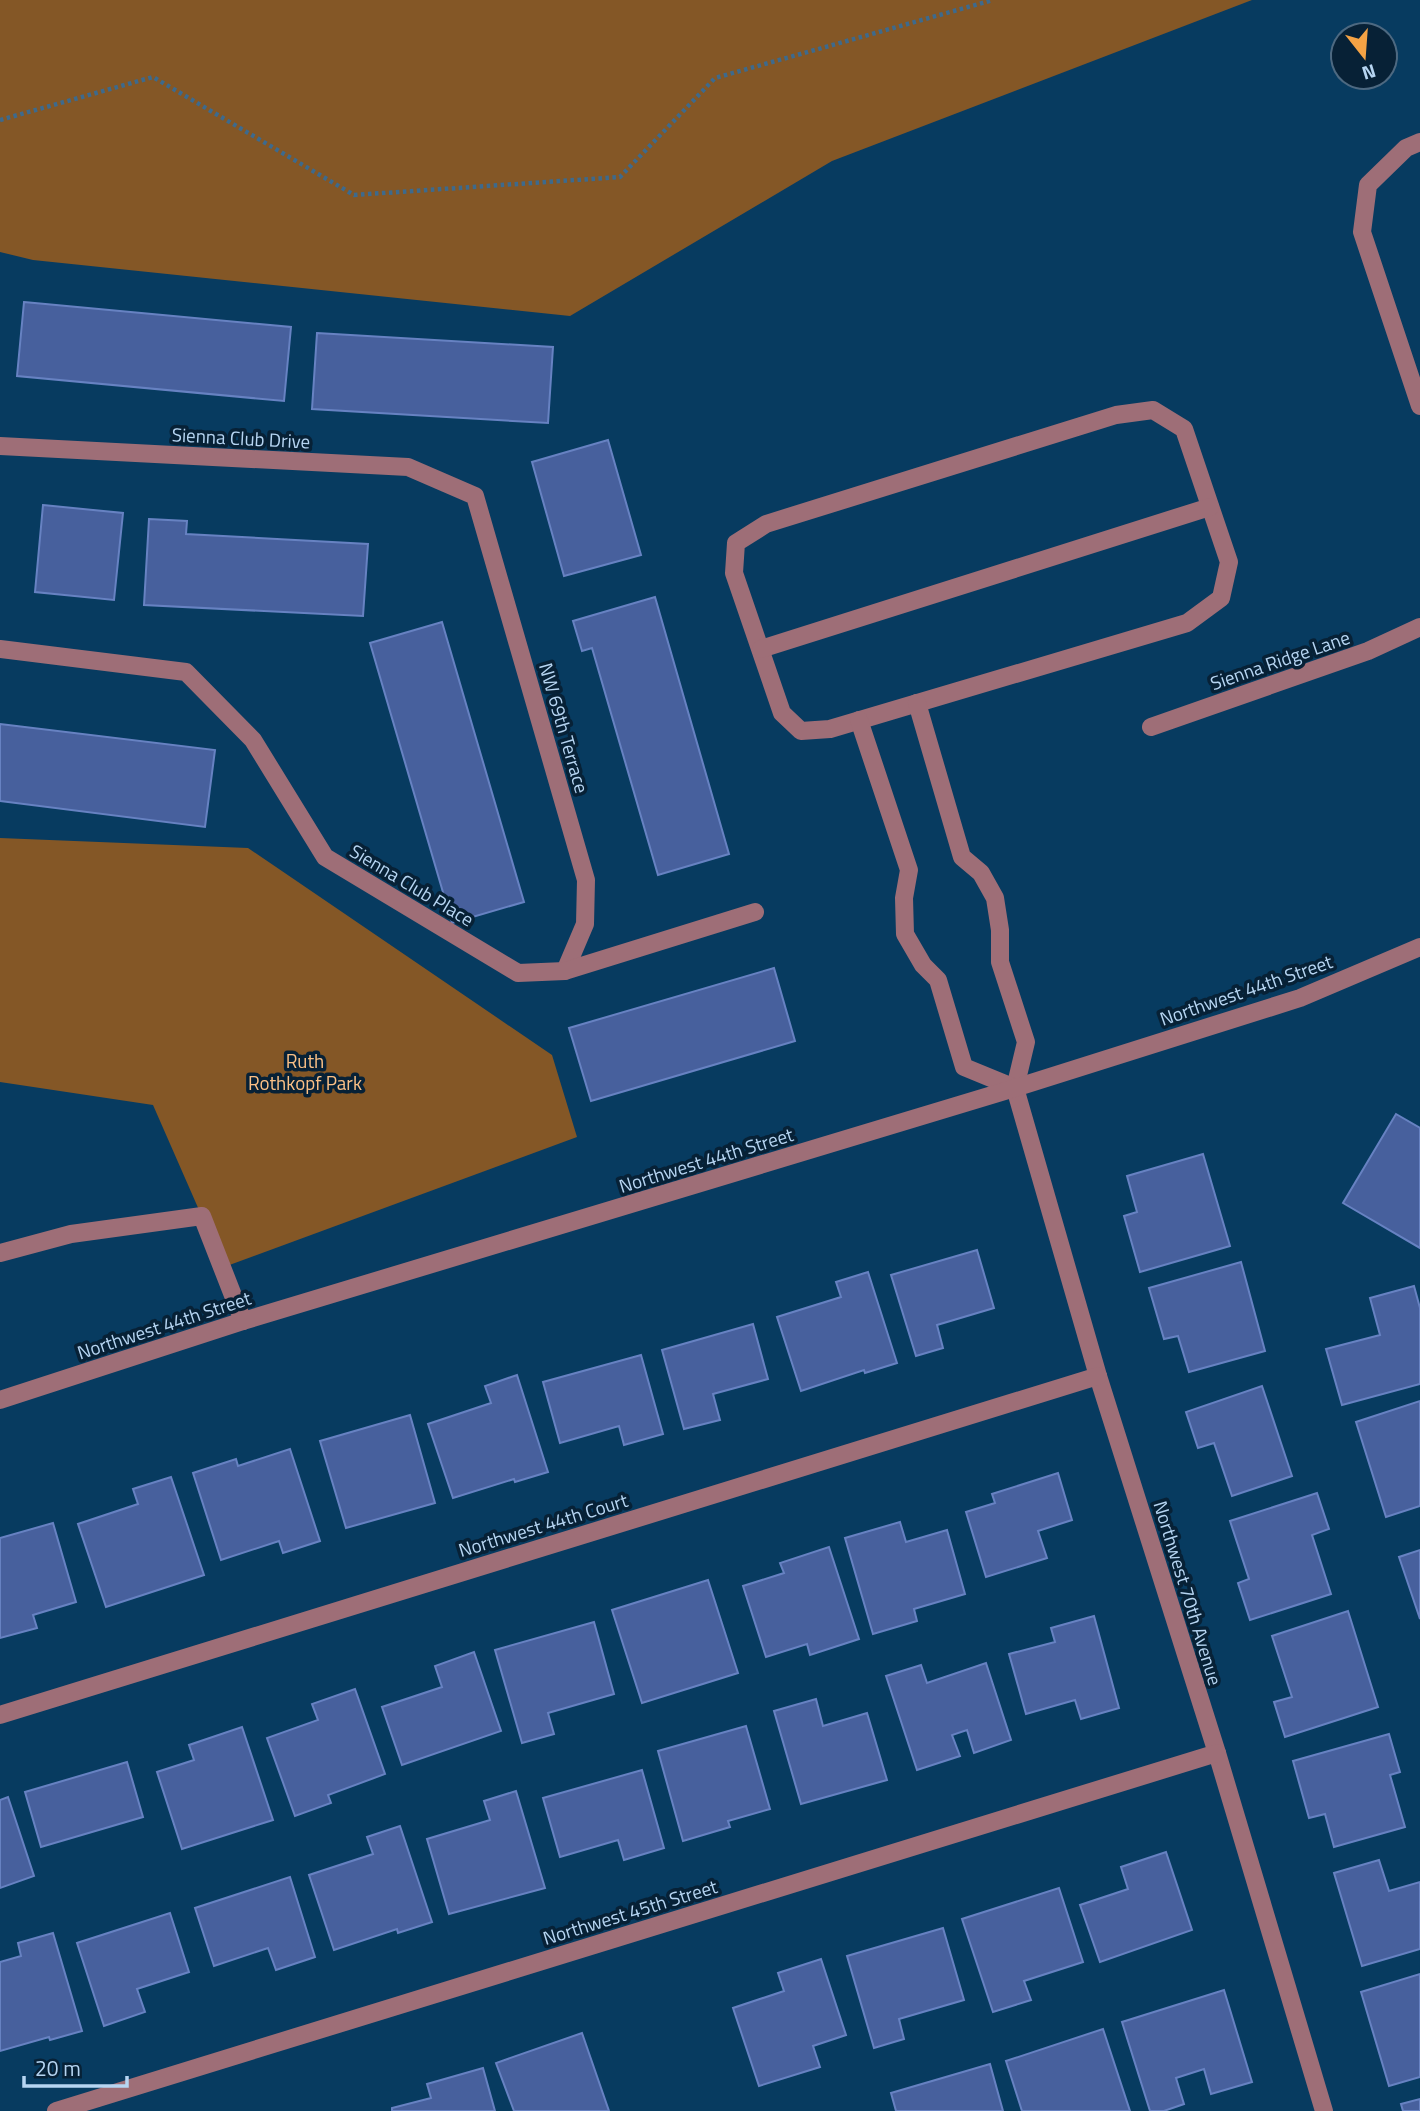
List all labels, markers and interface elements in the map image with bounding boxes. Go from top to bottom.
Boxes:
north arrow [1329,21,1399,91]
text: N [1359,57,1380,89]
street label: Sienna Club Drive [171,419,311,456]
street label: Sienna Ridge Lane [1206,622,1354,697]
street label: NW 69th Terrace [532,659,597,796]
street label: Sienna Club Place [345,836,480,933]
street label: Northwest 44th Street [1155,946,1336,1033]
park label: Ruth Rothkopf Park [248,1046,362,1097]
street label: Northwest 44th Street [615,1119,797,1200]
street label: Northwest 44th Street [73,1283,255,1366]
street label: Northwest 44th Court [455,1485,631,1564]
street label: Northwest 70th Avenue [1147,1497,1230,1689]
street label: Northwest 45th Street [539,1871,721,1952]
scale bar [24,2044,128,2088]
text: 20 m [35,2052,81,2084]

